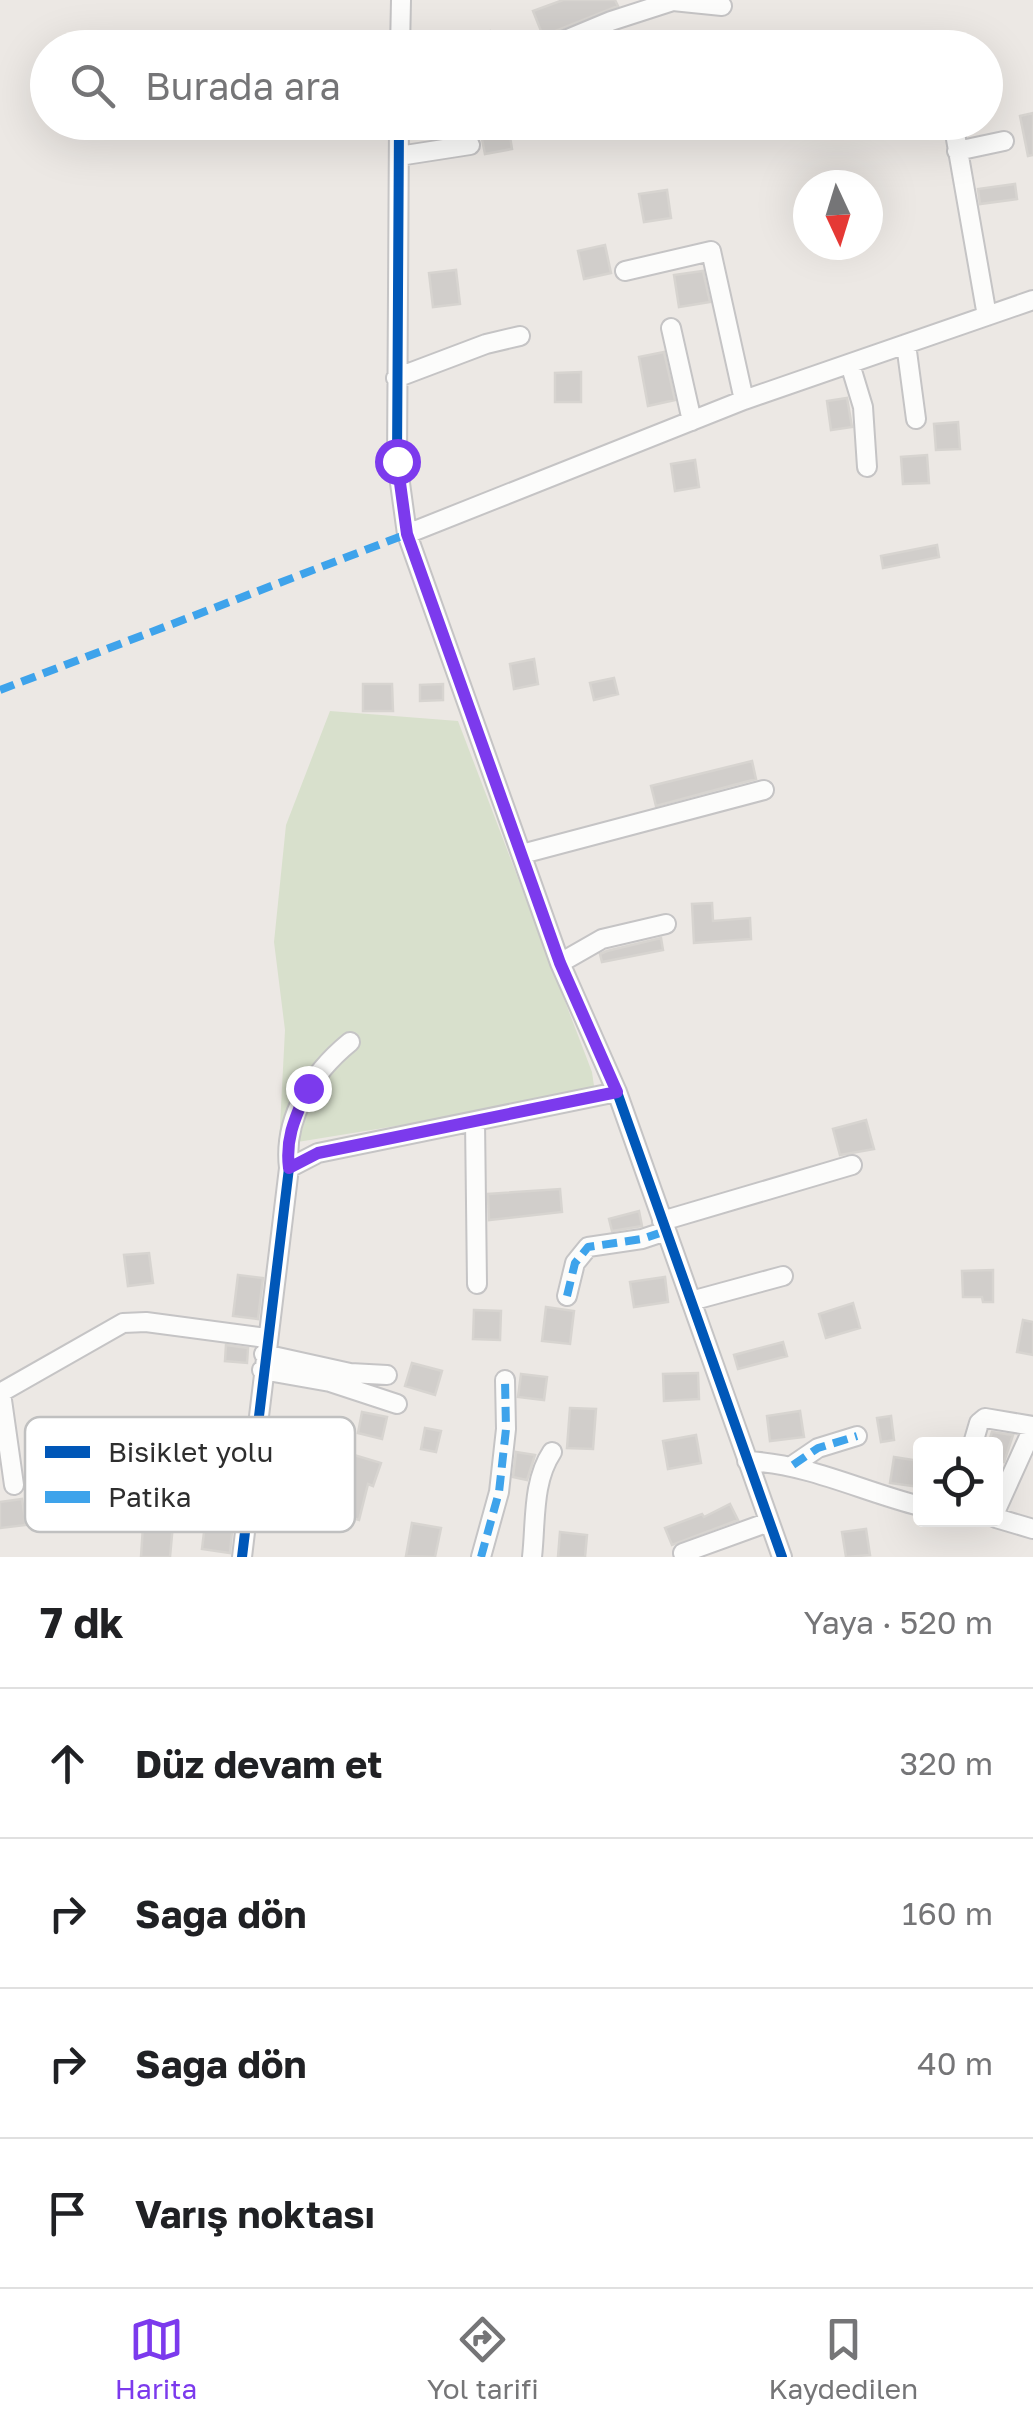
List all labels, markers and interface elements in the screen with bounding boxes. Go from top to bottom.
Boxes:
search box [30,30,1003,140]
icon: search [65,58,120,113]
text: Burada ara [145,63,341,108]
north arrow [793,170,883,260]
route start [375,439,421,485]
route end [286,1066,332,1112]
legend [25,1417,355,1532]
text: Bisiklet yolu [108,1435,273,1468]
map controls [913,1437,1003,1527]
button: locate [913,1437,1003,1527]
text: Patika [108,1480,192,1513]
text: 7 dk [40,1597,124,1647]
text: Yaya · 520 m [804,1603,993,1641]
icon: ahead [40,1736,95,1791]
text: Düz devam et [135,1741,382,1786]
text: 320 m [900,1744,993,1782]
icon: right [40,1886,95,1941]
text: Sağa dön [135,1891,307,1936]
text: 160 m [902,1894,993,1932]
icon: right [40,2036,95,2091]
text: Sağa dön [135,2041,307,2086]
text: 40 m [917,2044,993,2082]
icon: arrive [40,2186,95,2241]
text: Varış noktası [135,2191,375,2236]
tab: Harita [115,2312,197,2405]
tab: Yol tarifi [427,2312,539,2405]
tab: Kaydedilen [768,2312,918,2405]

